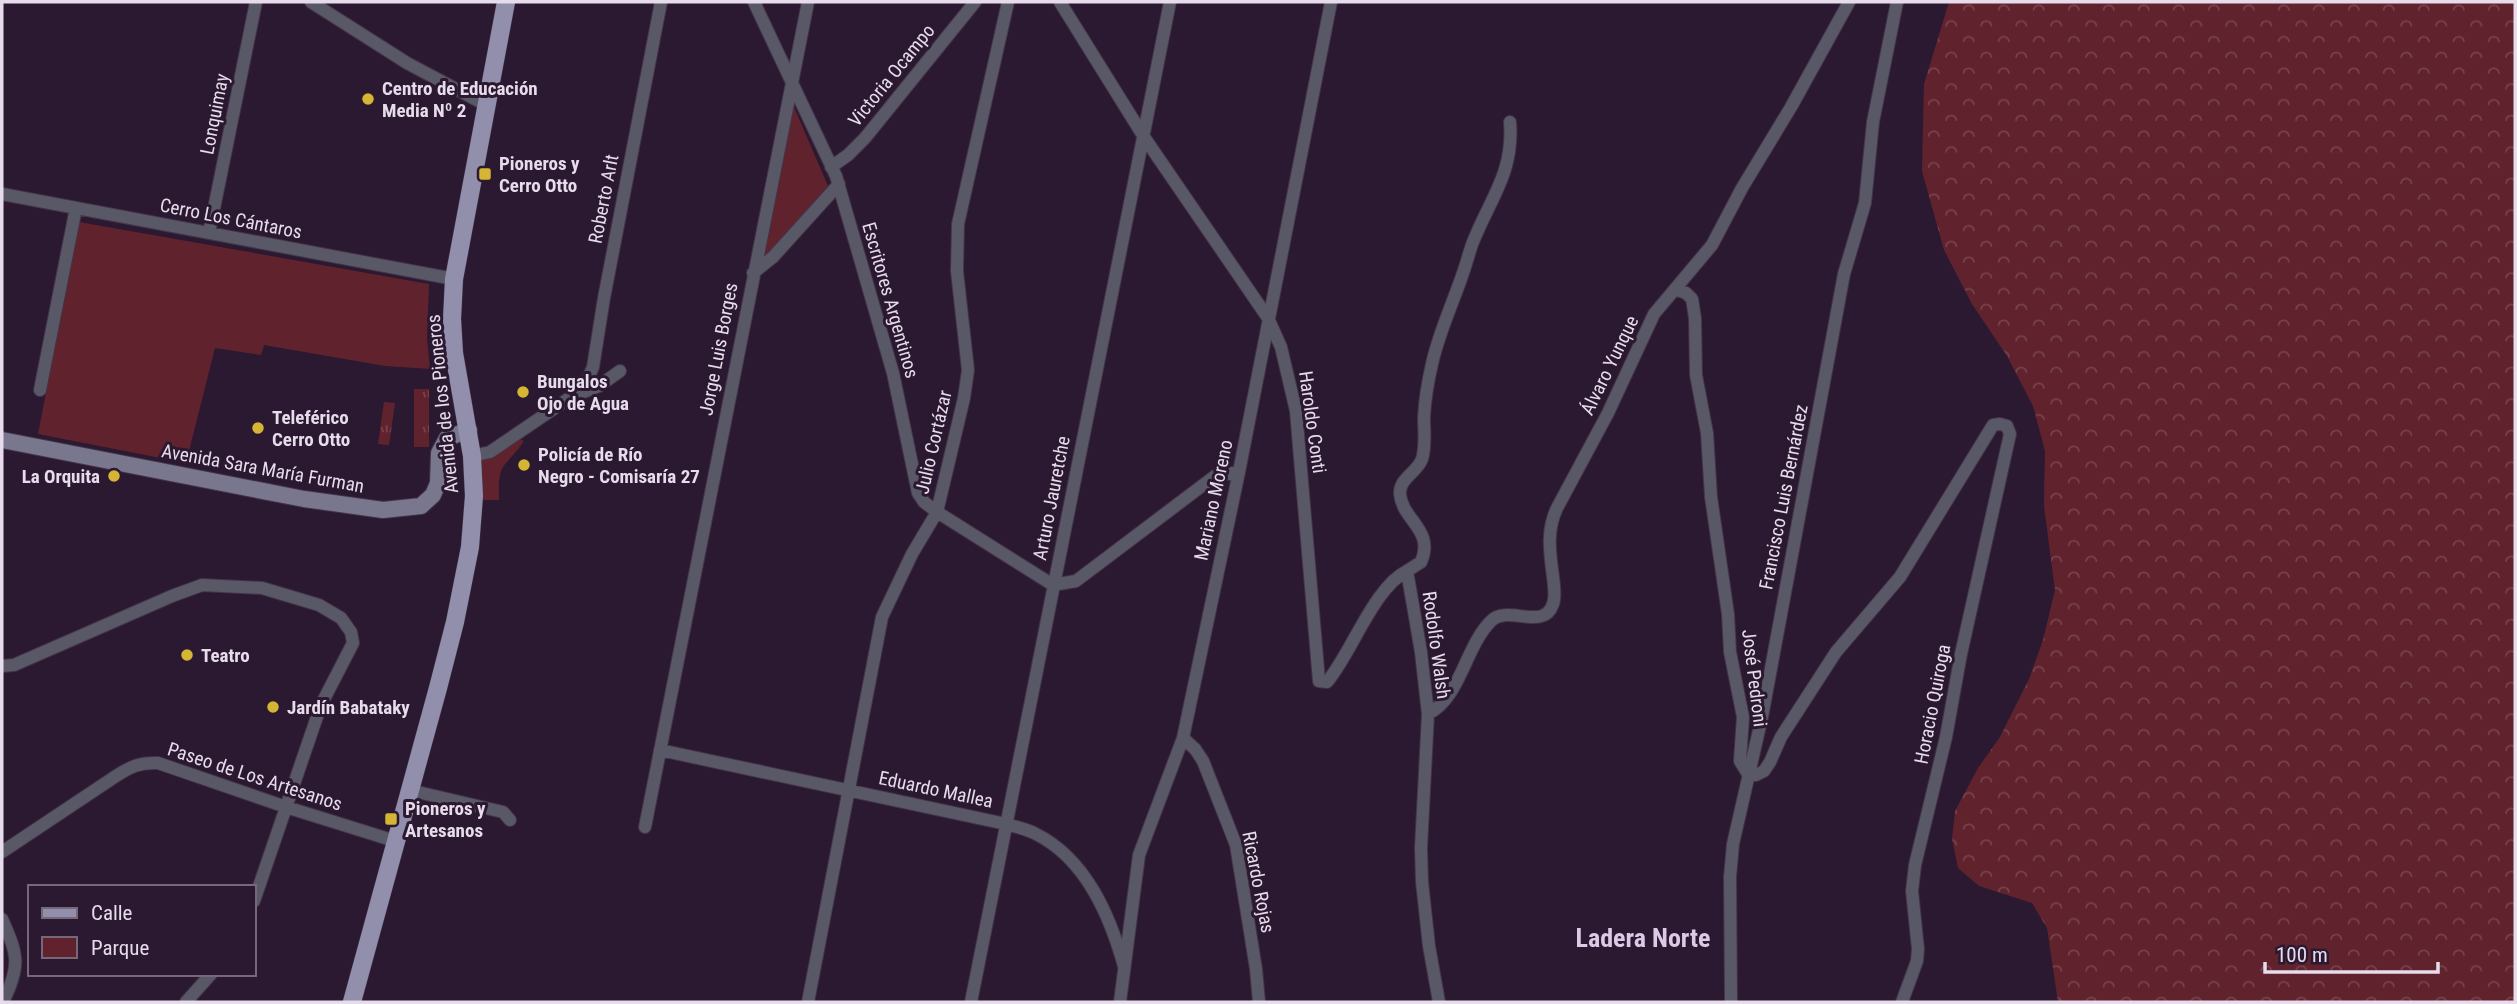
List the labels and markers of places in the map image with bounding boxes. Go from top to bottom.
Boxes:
place label: Centro de Educación Media Nº 2 [382,77,538,122]
marker: Centro de Educación Media Nº 2 [360,91,376,107]
place label: Pioneros y Cerro Otto [499,152,580,197]
marker: Pioneros y Cerro Otto [477,166,493,182]
place label: Bungalos Ojo de Agua [537,370,629,415]
marker: Bungalos Ojo de Agua [515,384,531,400]
place label: Teleférico Cerro Otto [272,406,350,451]
marker: Teleférico Cerro Otto [250,420,266,436]
place label: Policía de Río Negro - Comisaría 27 [538,443,700,488]
marker: Policía de Río Negro - Comisaría 27 [516,457,532,473]
place label: La Orquita [22,465,100,488]
marker: La Orquita [106,468,122,484]
place label: Teatro [201,644,250,667]
marker: Teatro [179,647,195,663]
place label: Jardín Babataky [287,696,410,719]
marker: Jardín Babataky [265,699,281,715]
place label: Pioneros y Artesanos [405,797,486,842]
marker: Pioneros y Artesanos [383,811,399,827]

